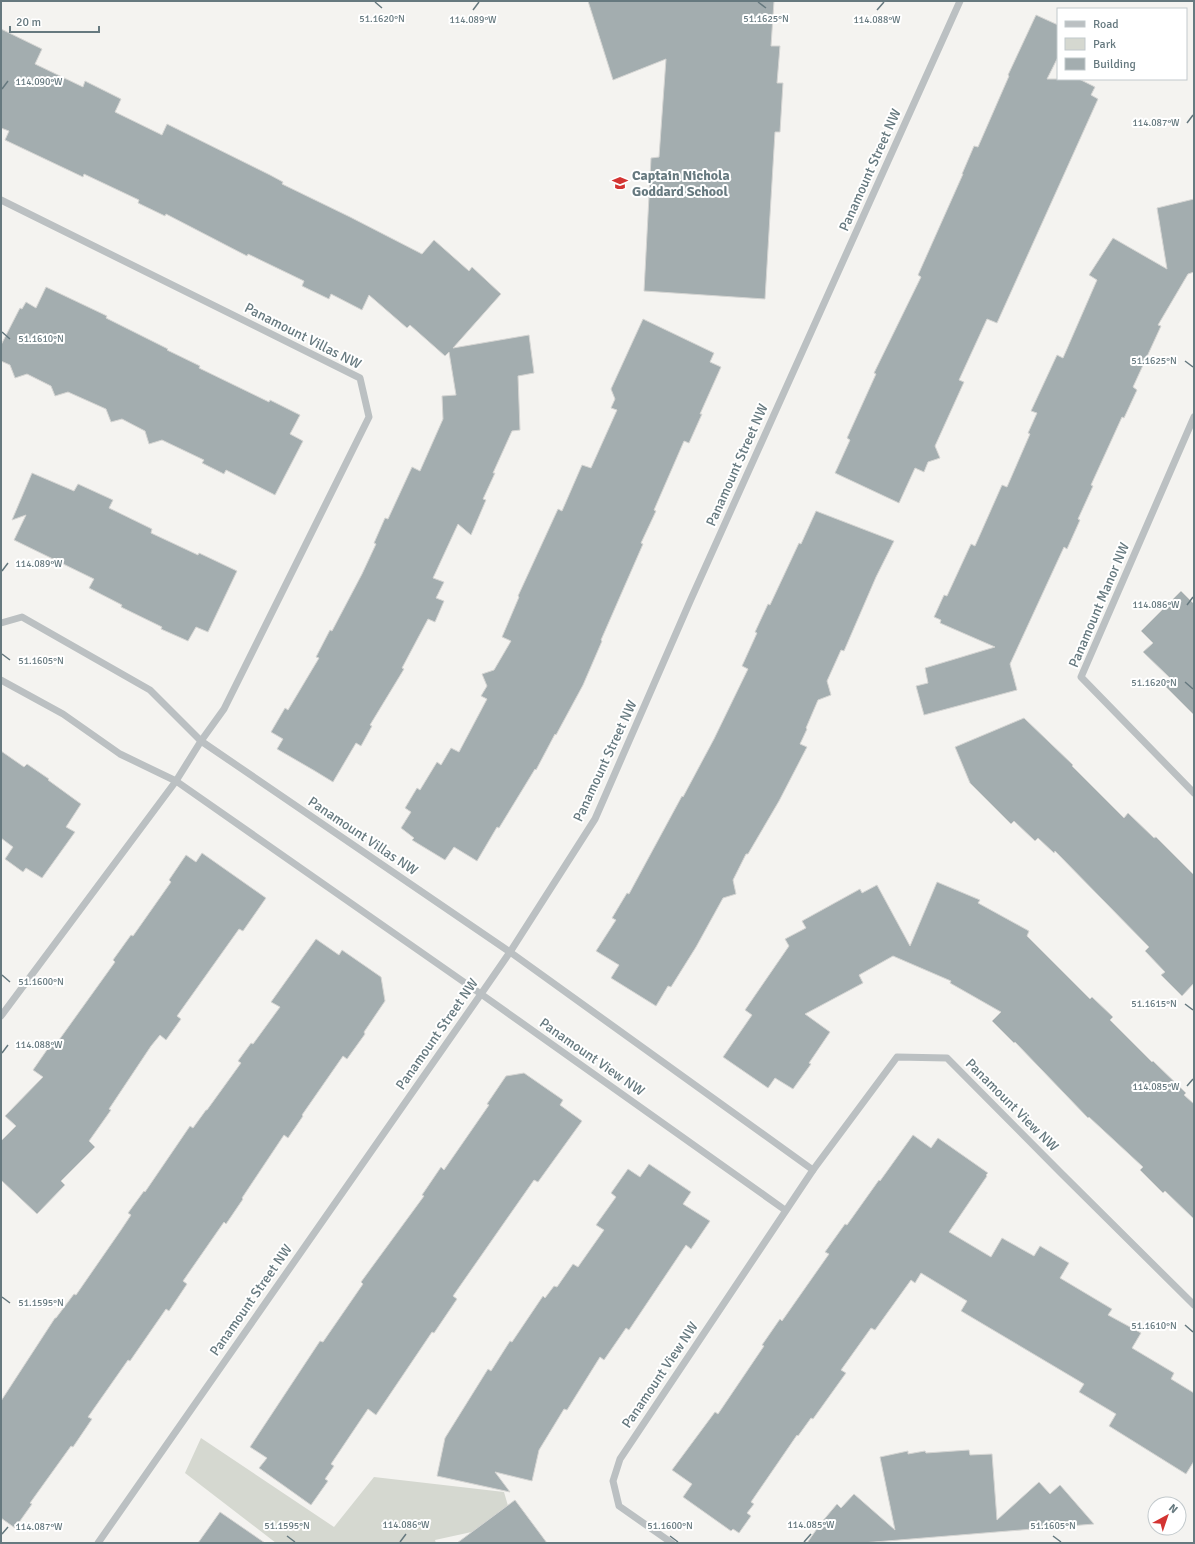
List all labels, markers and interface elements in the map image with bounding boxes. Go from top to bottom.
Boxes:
scale bar [10,8,99,34]
legend [1057,8,1187,80]
text: 51.1620°N [359,13,405,25]
text: 51.1625°N [743,13,789,25]
text: 114.089°W [449,14,497,26]
text: 114.088°W [853,14,901,26]
text: 20 m [16,15,41,30]
text: Road [1093,17,1119,32]
text: Park [1093,37,1116,52]
text: Building [1093,57,1136,72]
text: 114.090°W [15,76,63,88]
street label: Panamount Street NW [835,106,905,234]
text: 114.087°W [1132,117,1180,129]
place label: Captain Nichola Goddard School [632,167,730,200]
school or university icon: Captain Nichola Goddard School [611,174,629,192]
street label: Panamount Villas NW [242,299,364,373]
text: 51.1610°N [18,333,64,345]
text: 51.1625°N [1131,355,1177,367]
street label: Panamount Street NW [702,401,772,529]
street label: Panamount Manor NW [1065,540,1133,670]
text: 114.089°W [15,558,63,570]
text: 114.086°W [1132,599,1180,611]
text: 51.1605°N [18,655,64,667]
text: 51.1620°N [1131,677,1177,689]
street label: Panamount Street NW [569,697,641,824]
street label: Panamount Villas NW [305,793,421,879]
street label: Panamount Street NW [392,975,482,1093]
text: 51.1600°N [18,976,64,988]
text: 51.1615°N [1131,998,1177,1010]
street label: Panamount View NW [536,1014,648,1100]
text: 114.088°W [15,1039,63,1051]
street label: Panamount View NW [962,1055,1062,1155]
text: 114.085°W [1132,1081,1180,1093]
street label: Panamount Street NW [206,1241,296,1359]
text: 51.1595°N [18,1297,64,1309]
street label: Panamount View NW [618,1319,702,1431]
text: 51.1610°N [1131,1320,1177,1332]
north arrow [1147,1496,1187,1536]
text: N [1166,1501,1180,1516]
text: 114.086°W [382,1519,430,1531]
text: 114.085°W [787,1519,835,1531]
text: 51.1595°N [264,1520,310,1532]
text: 51.1600°N [647,1520,693,1532]
text: 51.1605°N [1030,1520,1076,1532]
text: 114.087°W [15,1521,63,1533]

